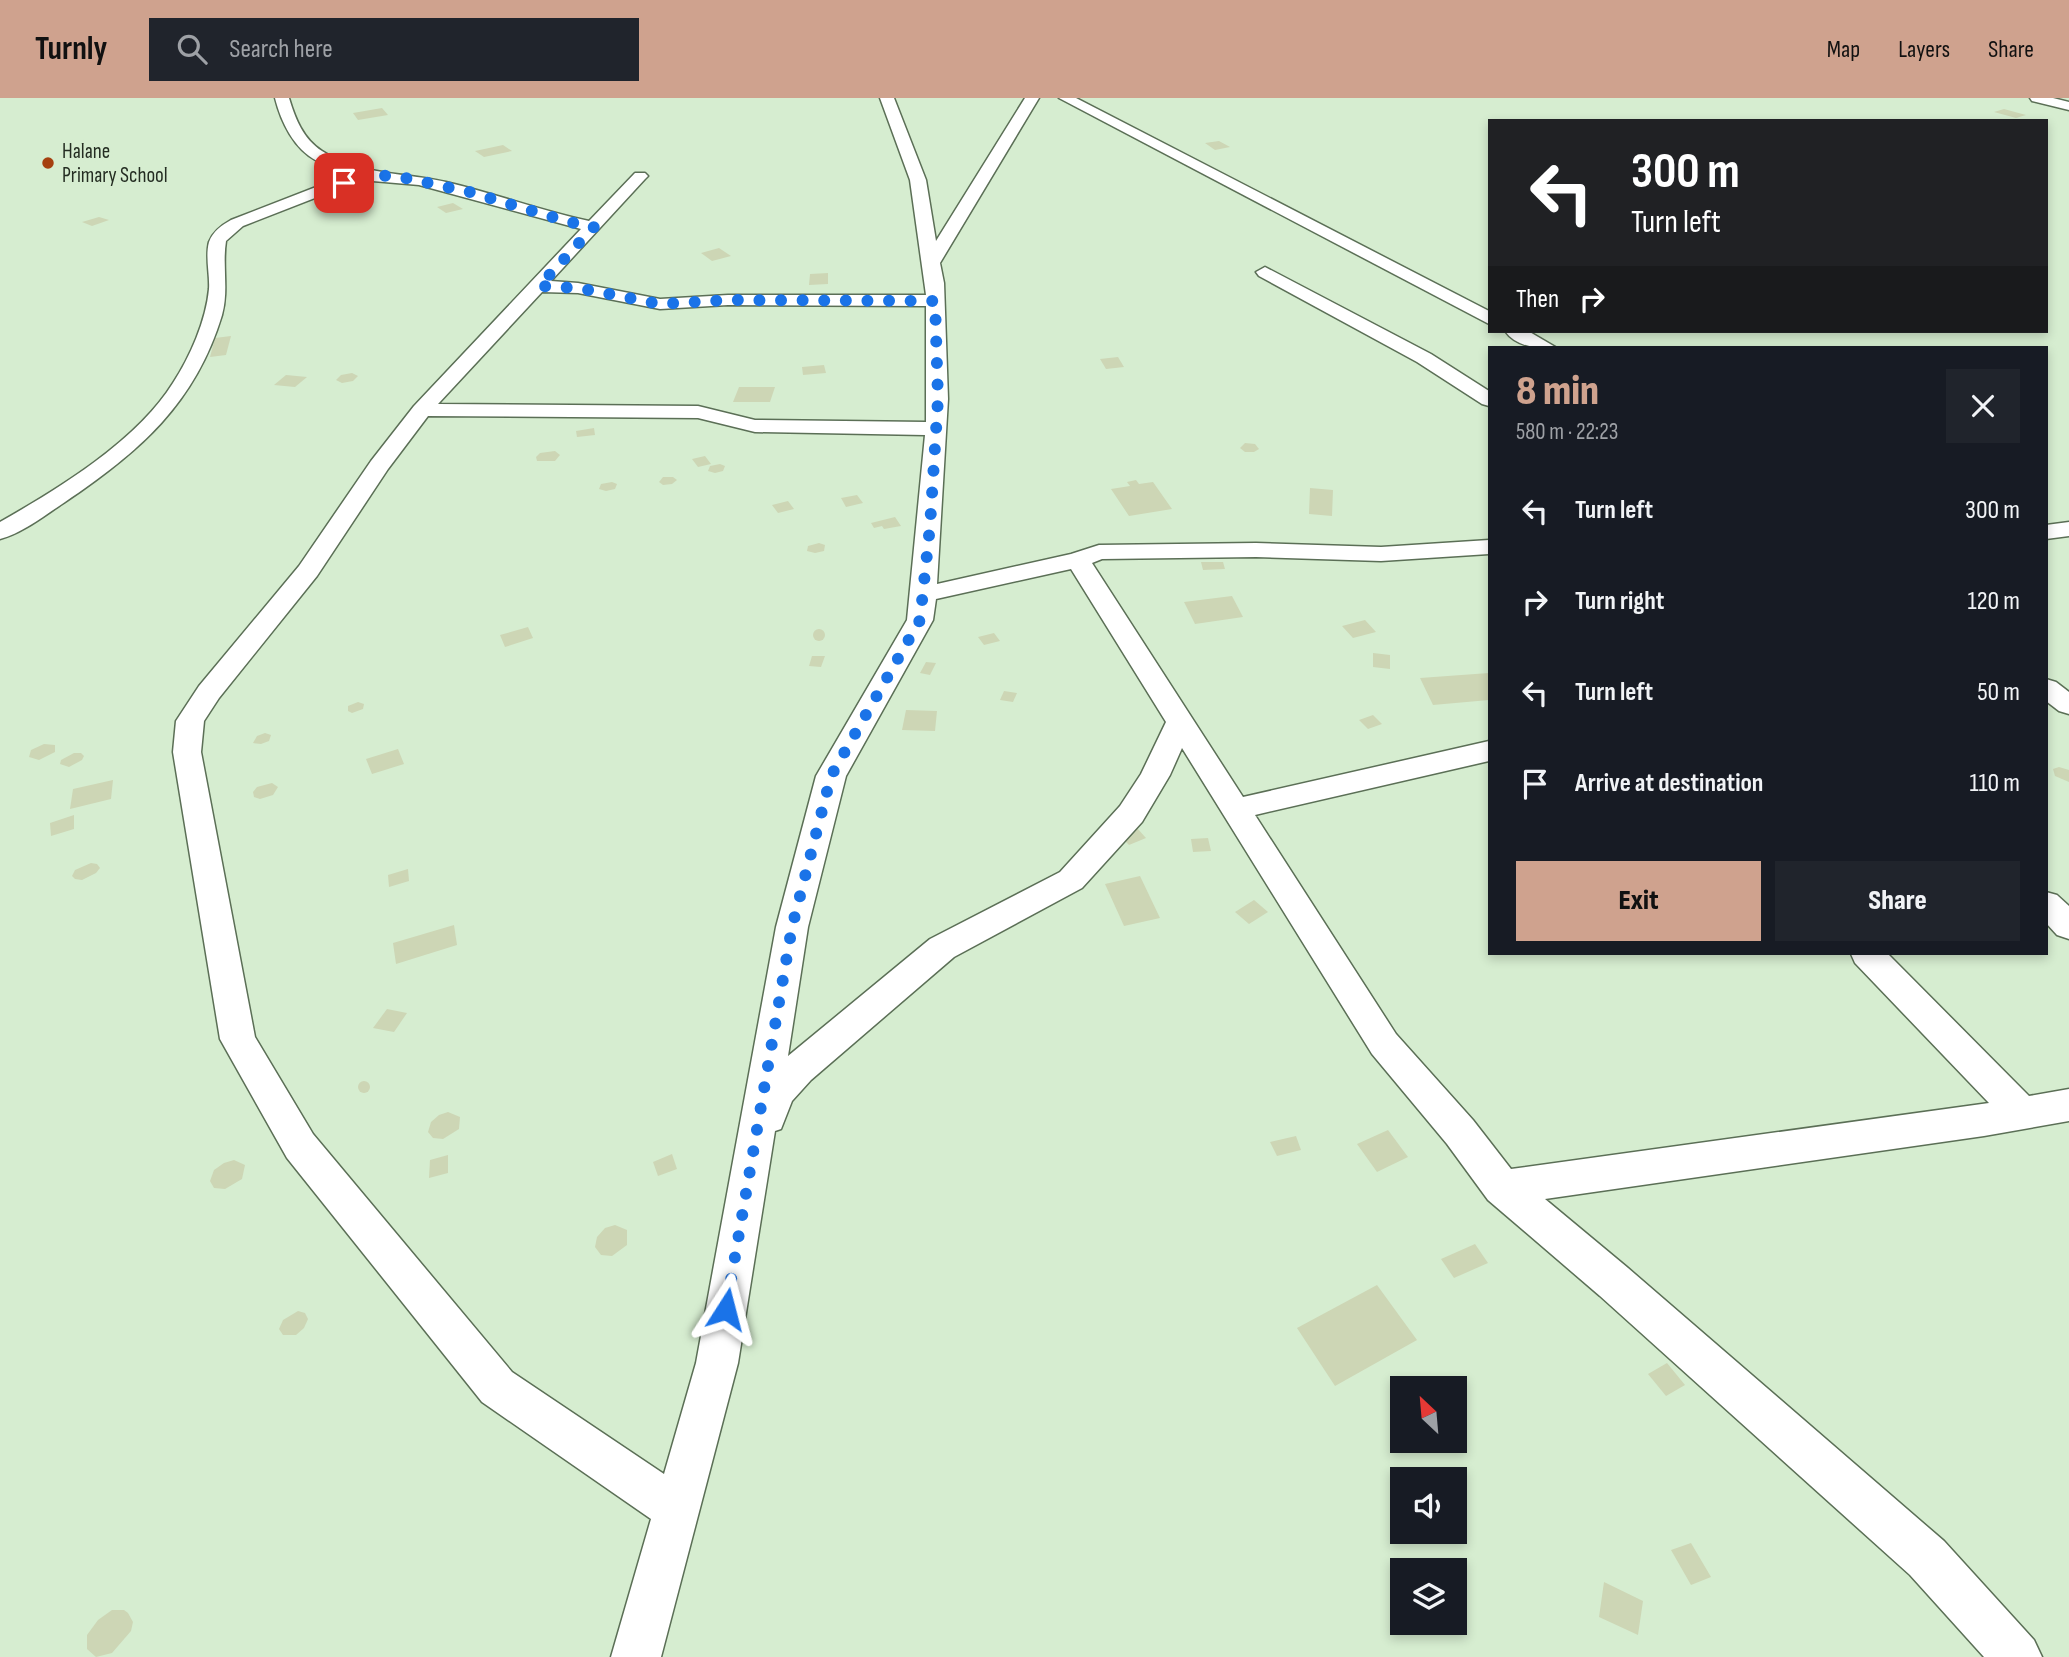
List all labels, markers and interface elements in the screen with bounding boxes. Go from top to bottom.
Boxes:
search box [149,18,639,81]
text: Turnly [35,29,107,69]
icon: search [173,30,211,68]
text: Search here [229,34,333,65]
text: Map [1827,35,1860,64]
text: Layers [1898,35,1950,64]
text: Share [1988,35,2034,64]
place label: Halane Primary School [62,139,168,188]
text: 300 m [1631,143,1740,202]
icon: left [1516,147,1607,238]
pin [314,153,374,213]
marker: Halane Primary School [40,155,56,171]
icon: arrive [325,164,363,202]
text: Turn left [1631,203,1721,242]
icon: right [1573,280,1611,318]
text: Then [1516,284,1559,315]
text: 8 min [1516,366,1599,417]
button: close [1946,369,2020,443]
text: 580 m · 22:23 [1516,418,1618,446]
icon: left [1516,492,1554,530]
text: Turn left [1575,495,1653,526]
text: 300 m [1965,495,2020,526]
icon: right [1516,583,1554,621]
text: Turn right [1575,586,1664,617]
text: 120 m [1967,586,2020,617]
icon: left [1516,674,1554,712]
text: Turn left [1575,677,1653,708]
text: 50 m [1977,677,2020,708]
icon: arrive [1516,765,1554,803]
text: Arrive at destination [1575,768,1763,799]
text: 110 m [1969,768,2020,799]
button: Exit [1516,861,1761,941]
button: Share [1775,861,2020,941]
position arrow [689,1272,763,1346]
north arrow [1390,1376,1466,1452]
map controls [1390,1376,1467,1635]
button: sound [1390,1467,1467,1544]
button: layers [1390,1558,1467,1635]

